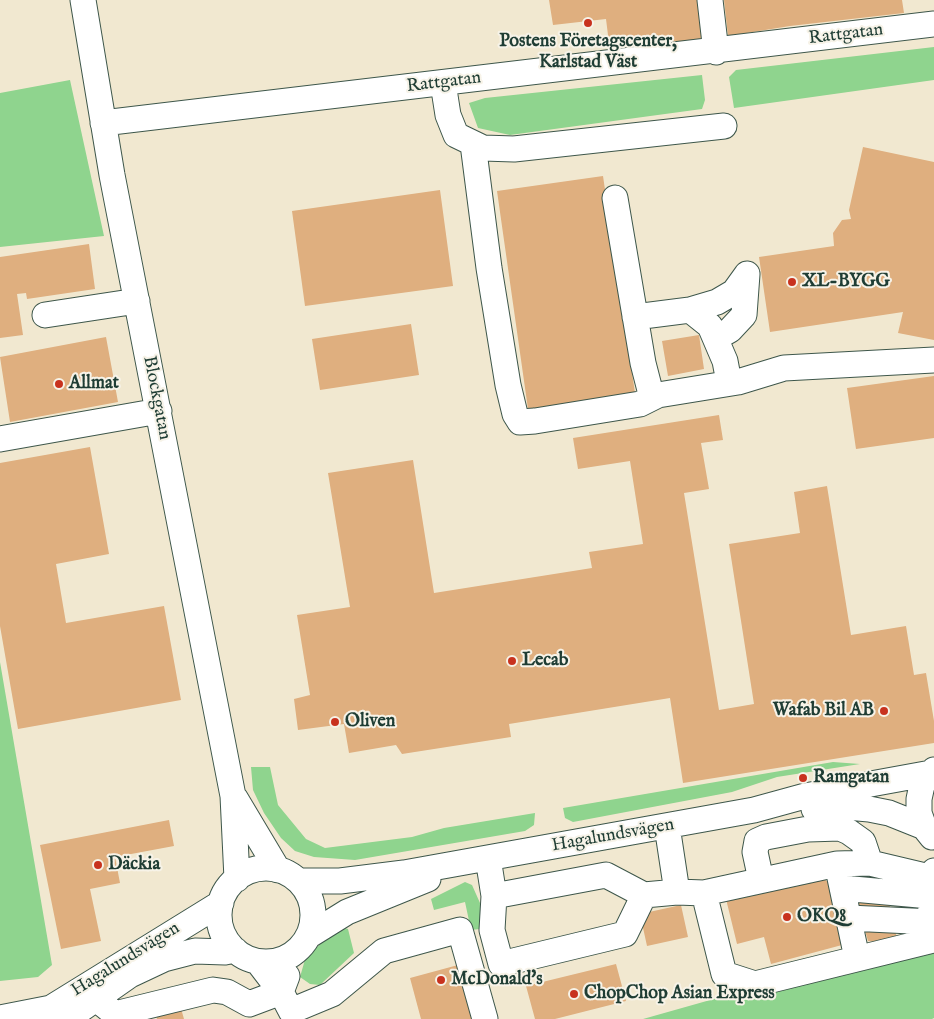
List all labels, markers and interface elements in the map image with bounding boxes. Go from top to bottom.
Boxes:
marker: Postens Företagscenter, Karlstad Väst [582,17,594,29]
street label: Rattgatan [808,20,884,50]
place label: Postens Företagscenter, Karlstad Väst [499,31,677,74]
street label: Rattgatan [406,68,482,98]
place label: XL-BYGG [802,271,890,293]
marker: XL-BYGG [786,276,798,288]
street label: Blockgatan [137,354,175,442]
place label: Allmat [69,373,119,395]
marker: Allmat [53,378,65,390]
place label: Lecab [522,650,568,672]
marker: Lecab [506,655,518,667]
place label: Wafab Bil AB [773,700,874,722]
marker: Wafab Bil AB [878,705,890,717]
place label: Oliven [345,711,395,733]
marker: Oliven [329,716,341,728]
place label: Ramgatan [813,767,889,789]
marker: Ramgatan [797,772,809,784]
street label: Hagalundsvägen [550,815,676,857]
place label: Däckia [108,854,160,876]
marker: Däckia [92,859,104,871]
place label: OKQ8 [797,906,846,928]
marker: OKQ8 [781,911,793,923]
street label: Hagalundsvägen [68,918,184,1002]
place label: McDonald's [451,969,543,991]
marker: McDonald's [435,974,447,986]
place label: ChopChop Asian Express [584,983,775,1005]
marker: ChopChop Asian Express [568,988,580,1000]

